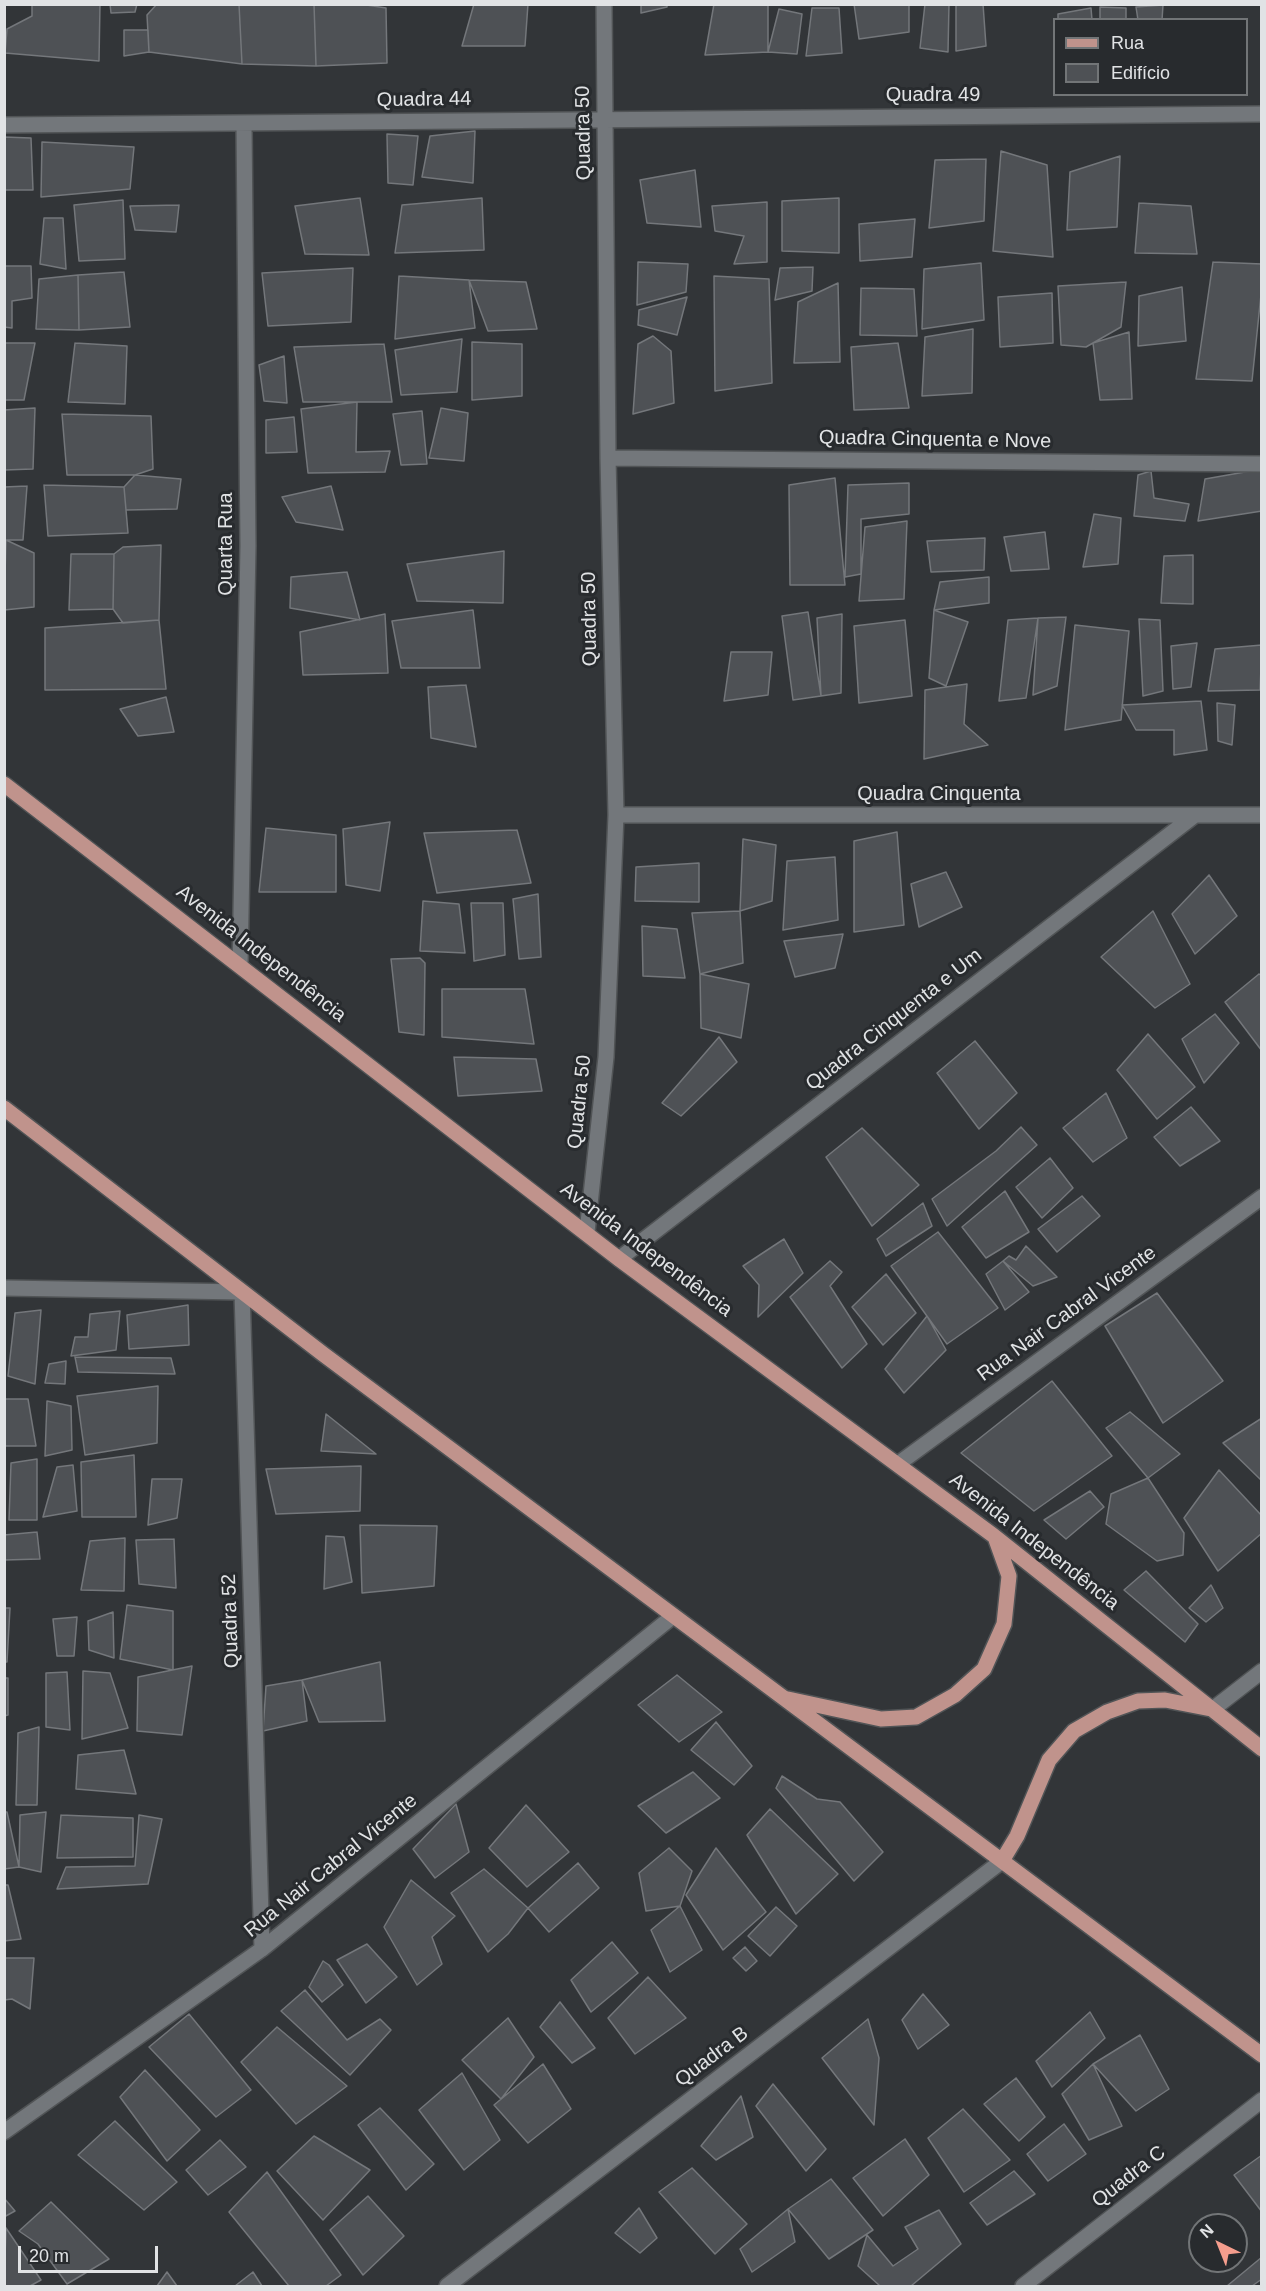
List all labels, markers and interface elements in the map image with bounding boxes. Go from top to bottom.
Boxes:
legend [1053,18,1248,96]
text: Rua [1111,33,1144,53]
text: Edifício [1111,63,1170,83]
street label: Quadra 49 [886,83,980,107]
street label: Quadra 50 [571,86,597,180]
street label: Quadra 44 [377,87,471,113]
street label: Quadra Cinquenta e Nove [819,426,1051,454]
street label: Quarta Rua [214,492,238,596]
street label: Quadra 50 [577,572,603,666]
street label: Quadra Cinquenta [857,782,1021,806]
street label: Avenida Independência [171,880,351,1028]
street label: Quadra Cinquenta e Um [801,944,987,1096]
street label: Quadra 50 [563,1054,597,1150]
street label: Avenida Independência [555,1178,737,1322]
street label: Rua Nair Cabral Vicente [973,1241,1161,1387]
street label: Avenida Independência [944,1468,1124,1616]
street label: Quadra 52 [217,1573,245,1669]
street label: Rua Nair Cabral Vicente [240,1789,422,1943]
street label: Quadra B [671,2022,753,2092]
street label: Quadra C [1087,2141,1171,2213]
north arrow [1188,2213,1248,2273]
text: N [1197,2221,1217,2241]
scale bar [21,2234,160,2272]
text: 20 m [29,2246,69,2266]

